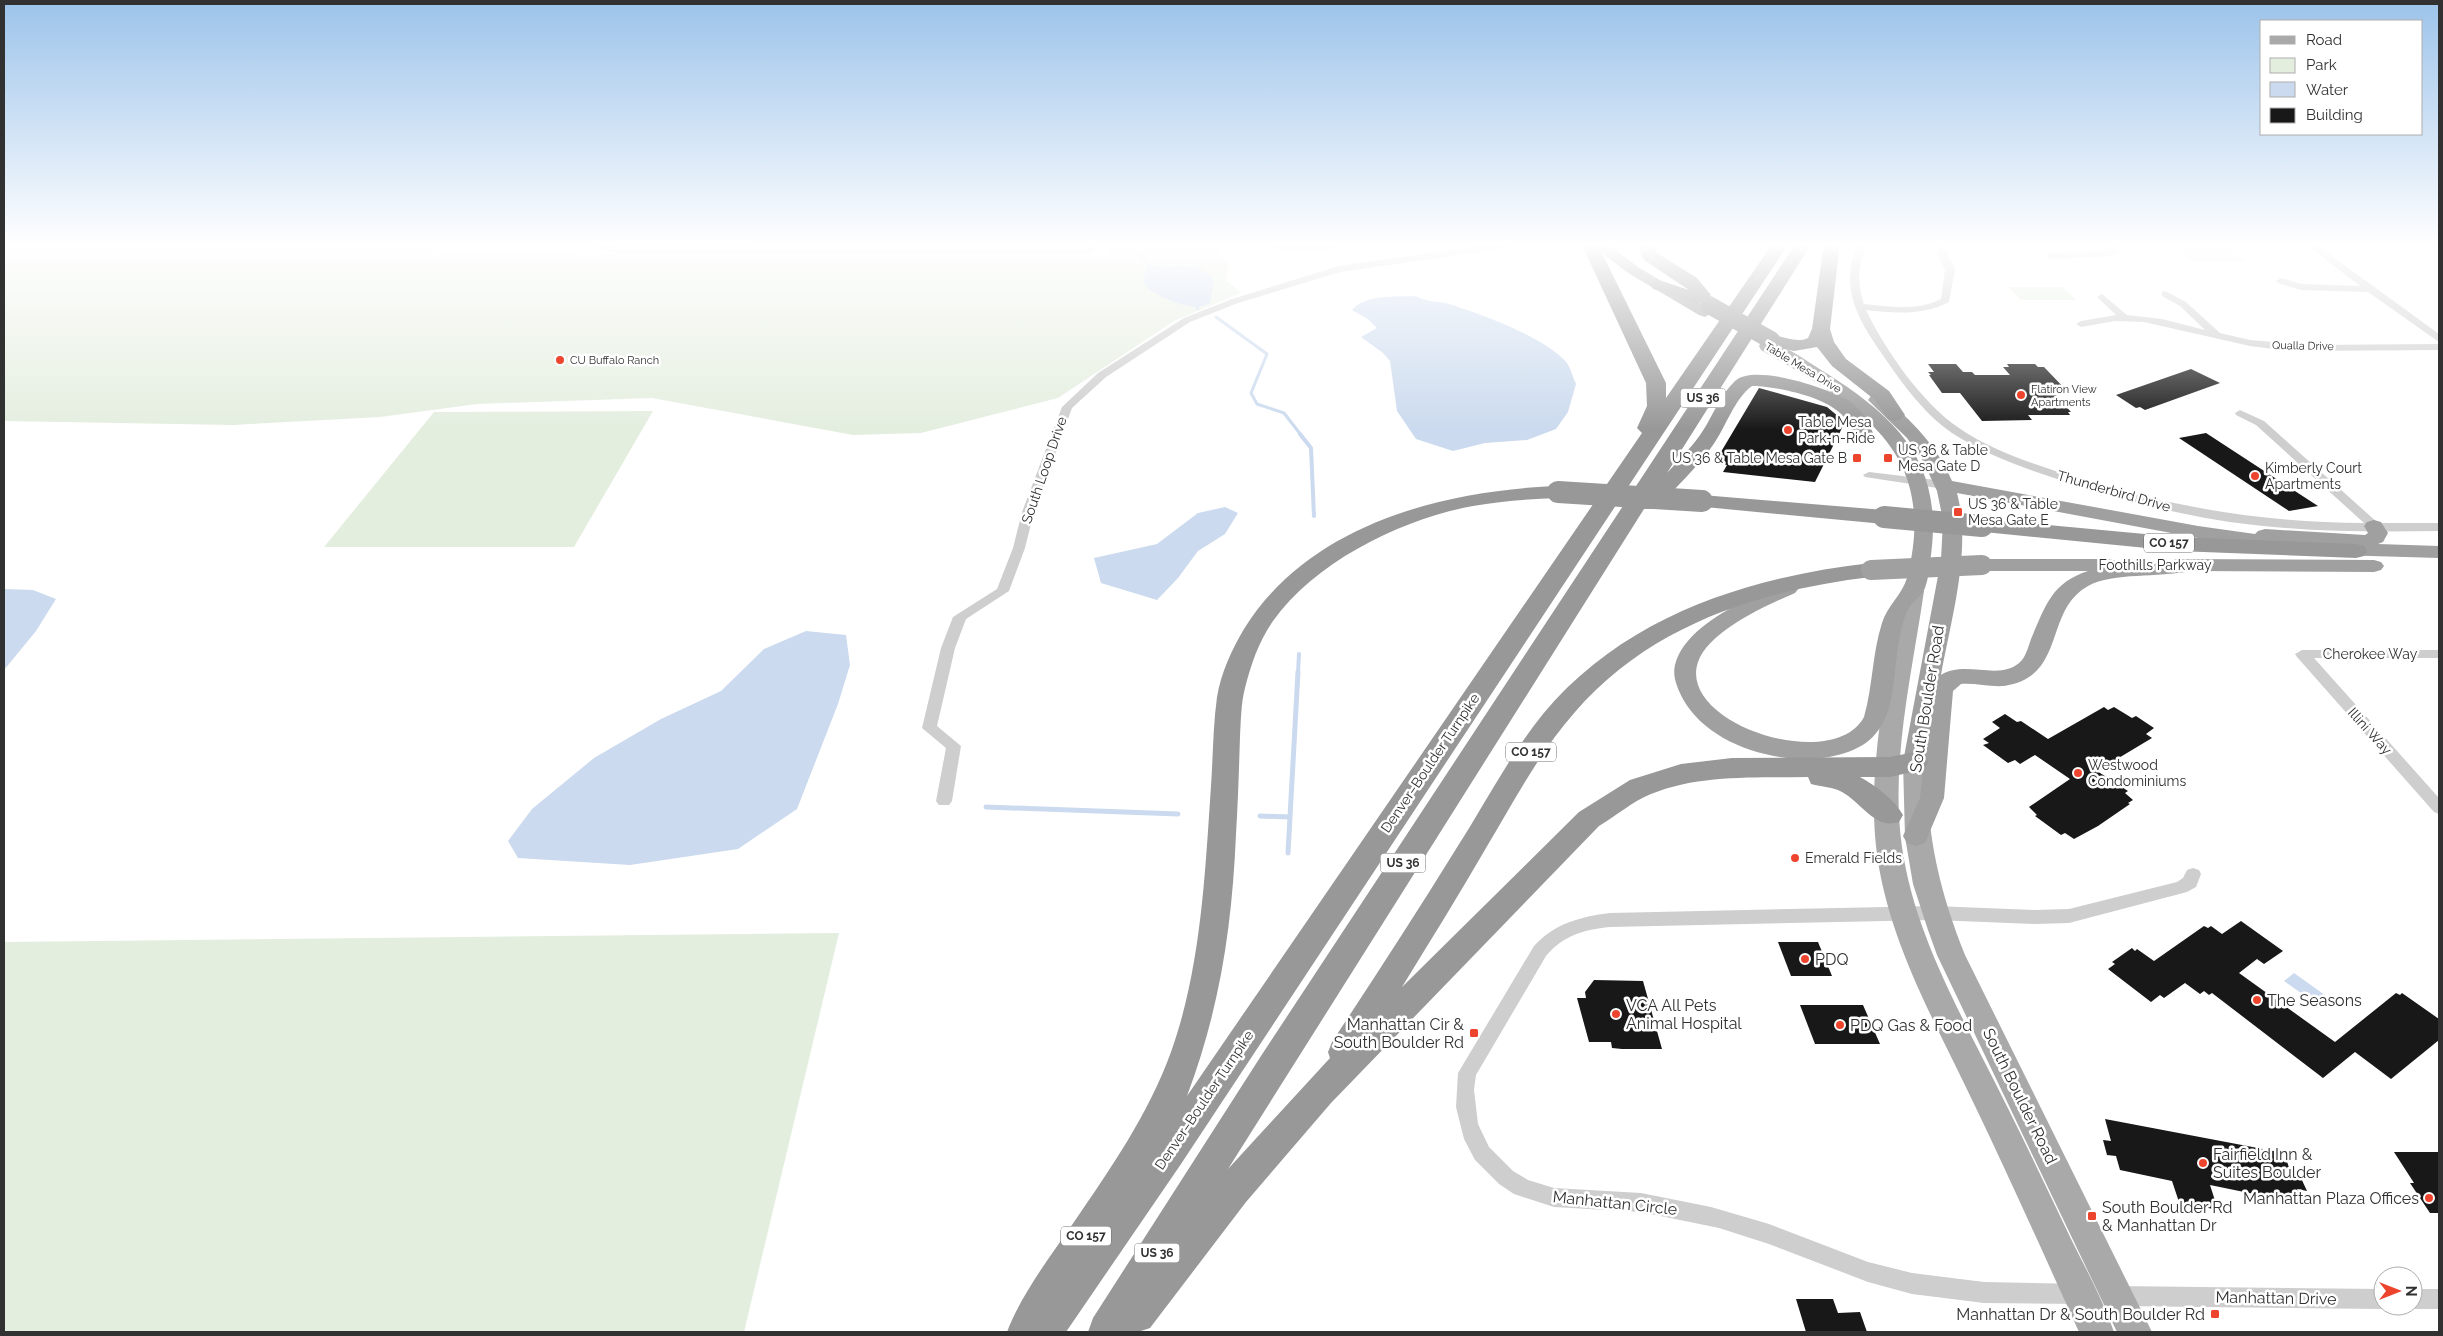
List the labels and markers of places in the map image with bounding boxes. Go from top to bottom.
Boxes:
marker: CU Buffalo Ranch [554,354,566,366]
place label: CU Buffalo Ranch [570,354,659,367]
place label: Flatiron View Apartments [2031,383,2097,409]
marker: Flatiron View Apartments [2015,389,2027,401]
place label: Table Mesa Park-n-Ride [1798,414,1875,446]
marker: Table Mesa Park-n-Ride [1782,424,1794,436]
place label: US 36 & Table Mesa Gate D [1898,442,1988,474]
place label: US 36 & Table Mesa Gate B [1672,450,1847,466]
marker: US 36 & Table Mesa Gate B [1851,452,1863,464]
marker: US 36 & Table Mesa Gate D [1882,452,1894,464]
place label: Kimberly Court Apartments [2265,460,2362,492]
marker: Kimberly Court Apartments [2249,470,2261,482]
place label: US 36 & Table Mesa Gate E [1968,496,2058,528]
marker: US 36 & Table Mesa Gate E [1952,506,1964,518]
place label: Westwood Condominiums [2088,757,2186,789]
marker: Westwood Condominiums [2072,767,2084,779]
place label: Emerald Fields [1805,850,1902,866]
marker: Emerald Fields [1789,852,1801,864]
place label: PDQ [1815,950,1848,969]
marker: PDQ [1799,953,1811,965]
place label: The Seasons [2267,991,2362,1010]
marker: The Seasons [2251,994,2263,1006]
place label: VCA All Pets Animal Hospital [1626,996,1742,1033]
marker: VCA All Pets Animal Hospital [1610,1008,1622,1020]
place label: Manhattan Cir & South Boulder Rd [1334,1015,1464,1052]
place label: PDQ Gas & Food [1850,1016,1972,1035]
marker: PDQ Gas & Food [1834,1019,1846,1031]
marker: Manhattan Cir & South Boulder Rd [1468,1027,1480,1039]
place label: Fairfield Inn & Suites Boulder [2213,1145,2322,1182]
marker: Fairfield Inn & Suites Boulder [2197,1157,2209,1169]
place label: Manhattan Plaza Offices [2243,1189,2419,1208]
marker: Manhattan Plaza Offices [2423,1192,2435,1204]
place label: South Boulder Rd & Manhattan Dr [2102,1198,2232,1235]
marker: South Boulder Rd & Manhattan Dr [2086,1210,2098,1222]
place label: Manhattan Dr & South Boulder Rd [1956,1305,2205,1324]
marker: Manhattan Dr & South Boulder Rd [2209,1308,2221,1320]

